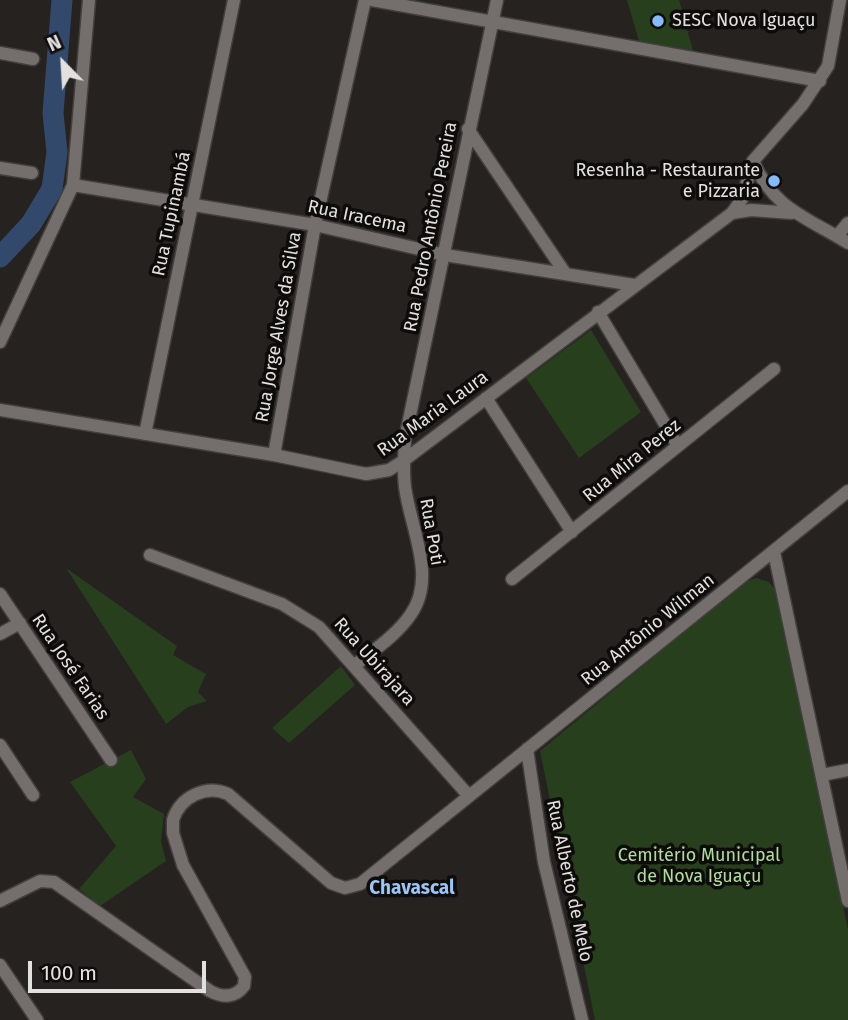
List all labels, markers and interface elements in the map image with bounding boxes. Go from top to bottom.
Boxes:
place label: SESC Nova Iguaçu [672,10,815,32]
marker: SESC Nova Iguaçu [650,13,666,29]
north arrow [28,28,98,98]
text: N [44,30,65,56]
street label: Rua Pedro Antônio Pereira [400,120,462,334]
street label: Rua Tupinambá [148,150,196,278]
place label: Resenha - Restaurante e Pizzaria [576,160,760,202]
marker: Resenha - Restaurante e Pizzaria [766,173,782,189]
street label: Rua Iracema [306,196,408,238]
street label: Rua Jorge Alves da Silva [252,230,306,424]
street label: Rua Maria Laura [373,367,493,461]
street label: Rua Mira Perez [579,415,685,507]
street label: Rua Poti [414,497,448,567]
street label: Rua Antônio Wilman [577,570,719,690]
street label: Rua José Farias [27,610,113,724]
street label: Rua Ubirajara [329,614,419,710]
street label: Rua Alberto de Melo [541,798,597,964]
park label: Cemitério Municipal de Nova Iguaçu [618,845,780,888]
district label: Chavascal [369,878,455,900]
scale bar [32,946,210,990]
text: 100 m [41,960,97,986]

